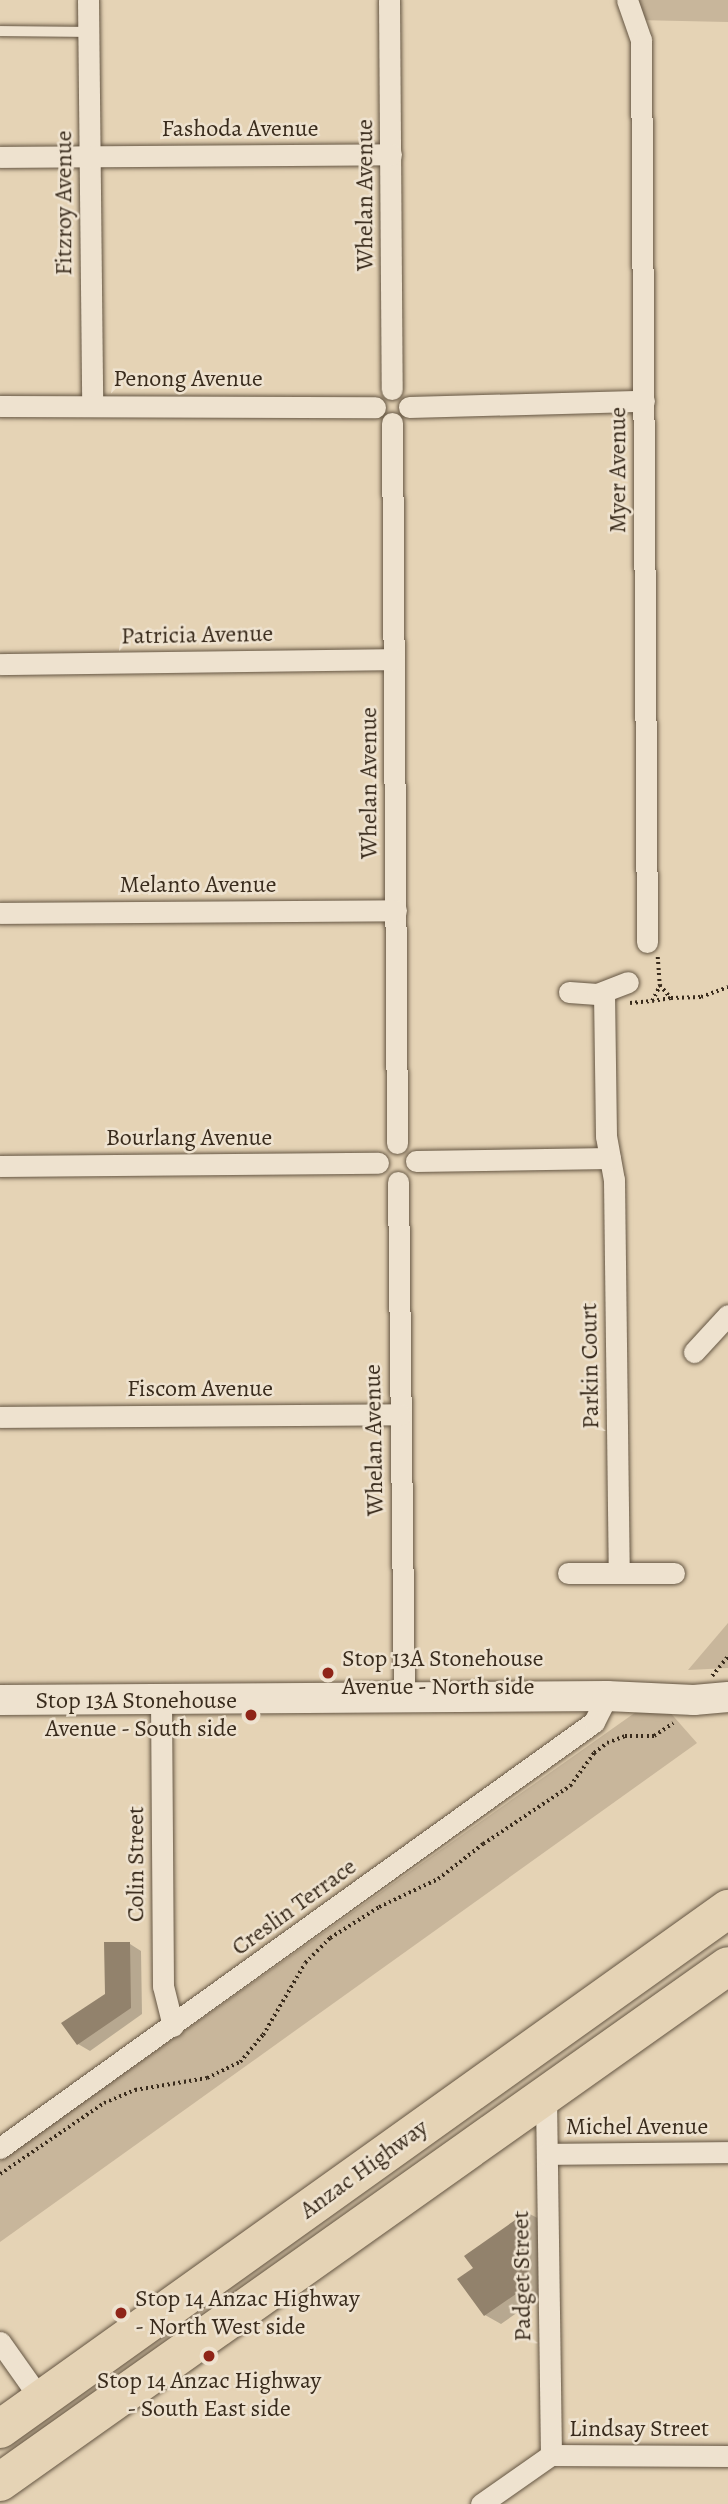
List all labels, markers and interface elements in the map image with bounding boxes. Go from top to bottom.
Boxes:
street label: Fashoda Avenue [161,115,319,143]
street label: Whelan Avenue [351,119,379,271]
street label: Fitzroy Avenue [50,131,78,275]
street label: Penong Avenue [113,365,263,393]
street label: Myer Avenue [604,407,632,533]
street label: Patricia Avenue [121,619,273,651]
street label: Whelan Avenue [355,707,383,859]
street label: Melanto Avenue [120,871,276,899]
street label: Bourlang Avenue [106,1124,272,1152]
street label: Parkin Court [574,1303,606,1429]
street label: Whelan Avenue [358,1364,390,1516]
street label: Fiscom Avenue [127,1375,273,1403]
place label: Stop 13A Stonehouse Avenue - North side [342,1645,544,1701]
marker: Stop 13A Stonehouse Avenue - North side [320,1665,336,1681]
place label: Stop 13A Stonehouse Avenue - South side [35,1687,237,1743]
marker: Stop 13A Stonehouse Avenue - South side [243,1707,259,1723]
street label: Colin Street [122,1806,150,1922]
street label: Creslin Terrace [226,1852,362,1962]
street label: Anzac Highway [295,2113,433,2225]
street label: Michel Avenue [566,2113,708,2141]
street label: Padget Street [506,2210,538,2342]
place label: Stop 14 Anzac Highway - North West side [135,2285,360,2341]
marker: Stop 14 Anzac Highway - North West side [113,2305,129,2321]
marker: Stop 14 Anzac Highway - South East side [201,2348,217,2364]
place label: Stop 14 Anzac Highway - South East side [97,2367,321,2423]
street label: Lindsay Street [569,2415,709,2443]

